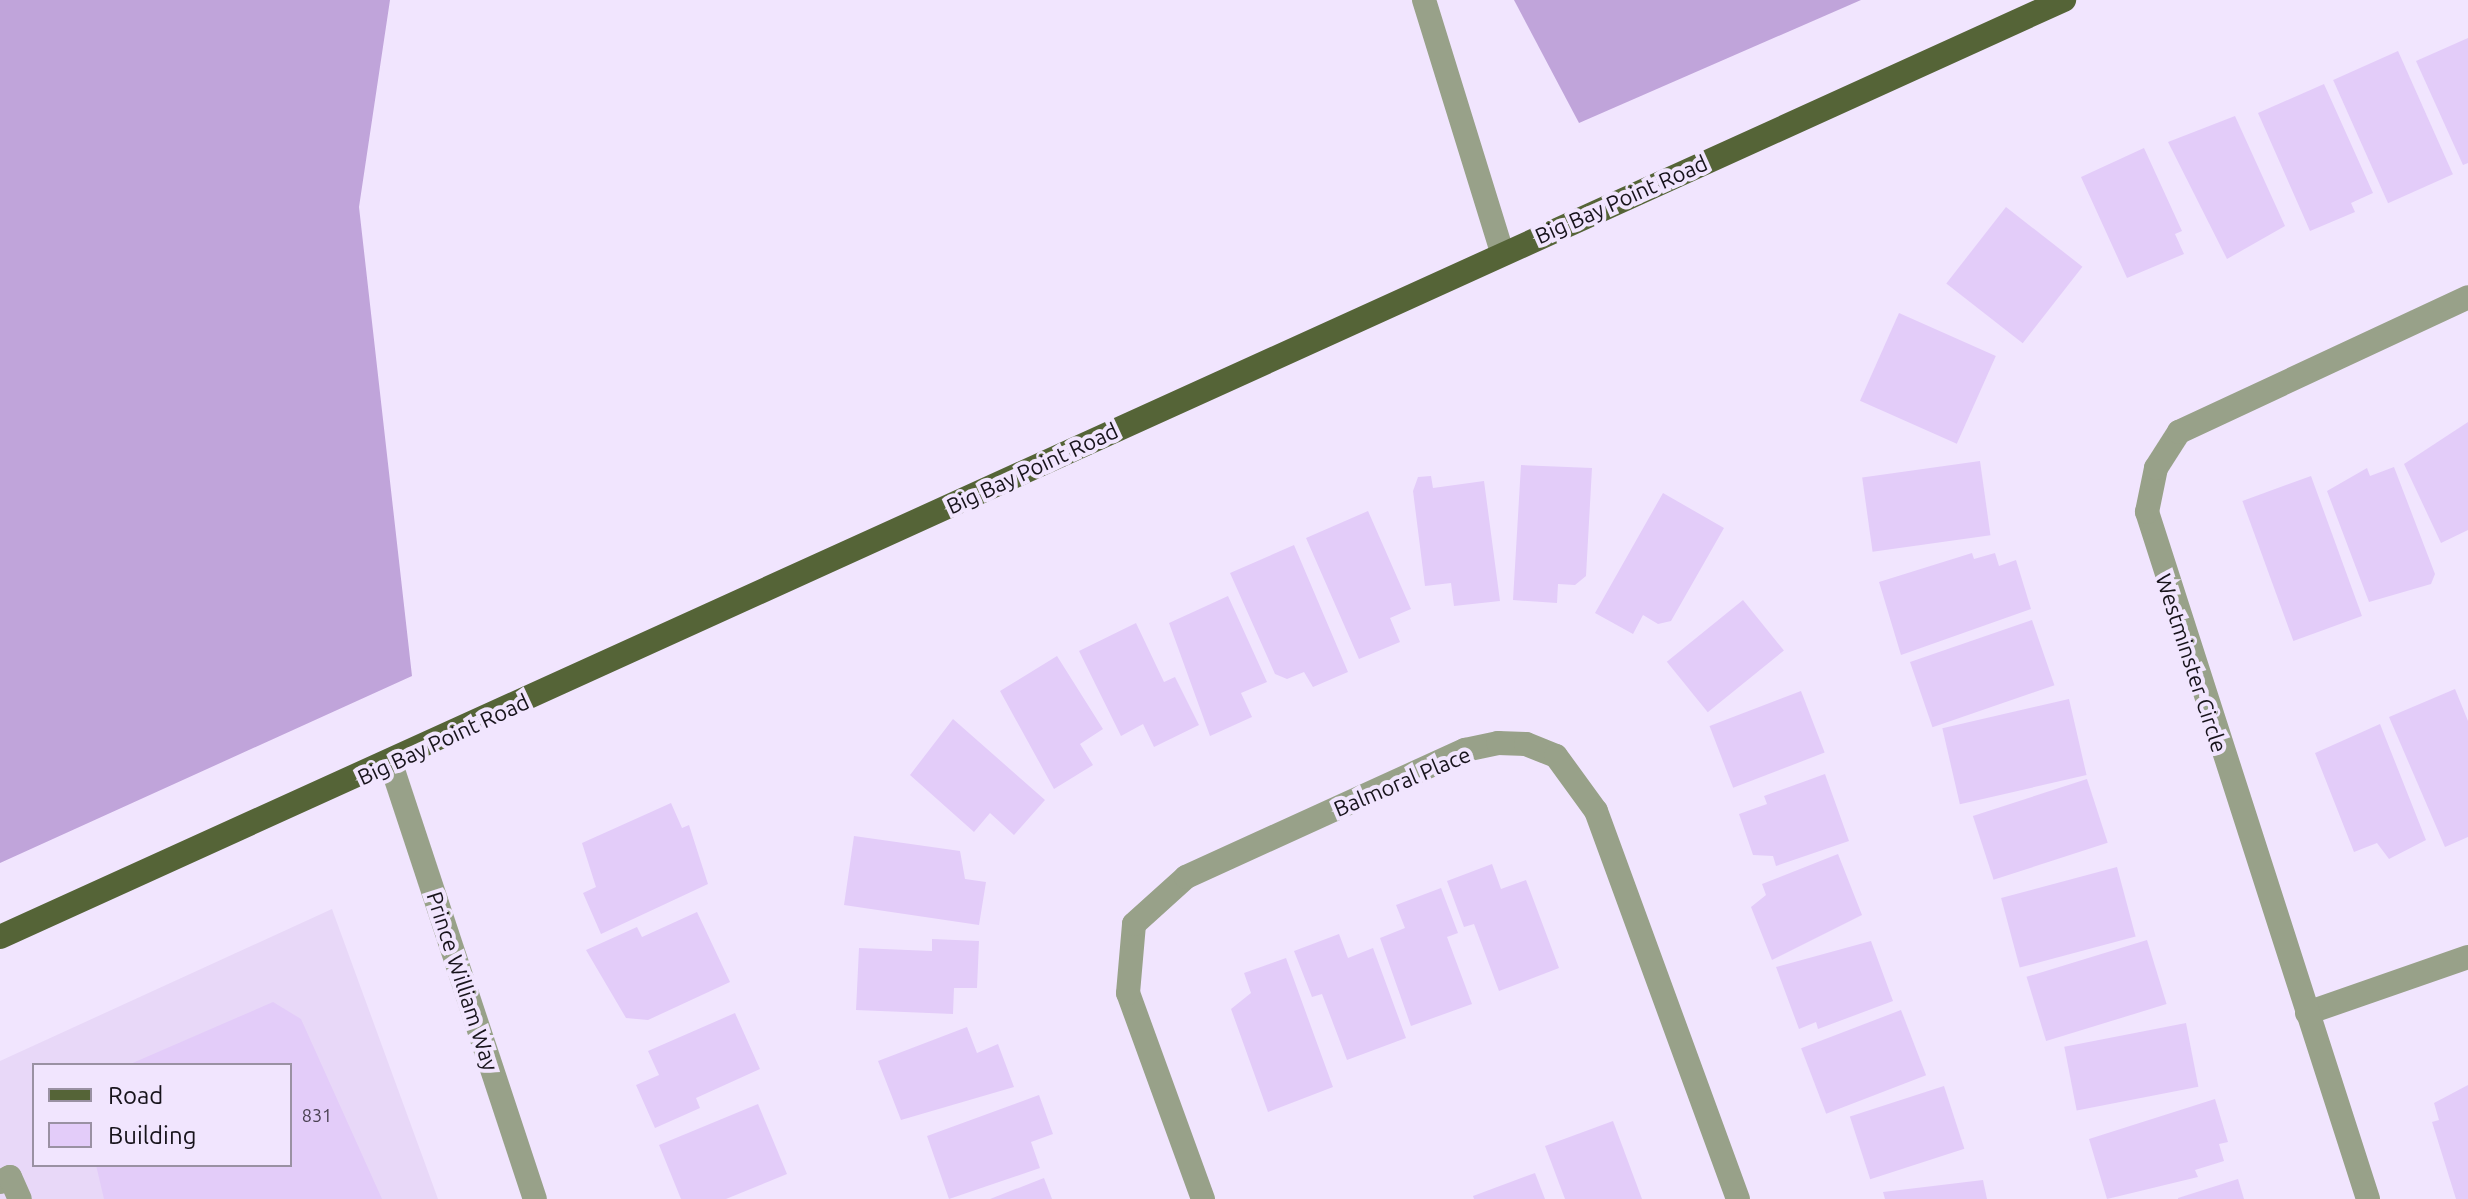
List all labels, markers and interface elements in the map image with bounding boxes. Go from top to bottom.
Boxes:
street label: Big Bay Point Road [1531,149,1711,249]
street label: Big Bay Point Road [942,417,1122,519]
street label: Westminster Circle [2151,570,2233,756]
street label: Big Bay Point Road [353,688,533,790]
street label: Balmoral Place [1330,740,1474,822]
street label: Prince William Way [422,888,504,1074]
legend [32,1063,292,1167]
text: Road [108,1082,163,1109]
house number: 831 [302,1104,332,1126]
text: Building [108,1122,196,1149]

